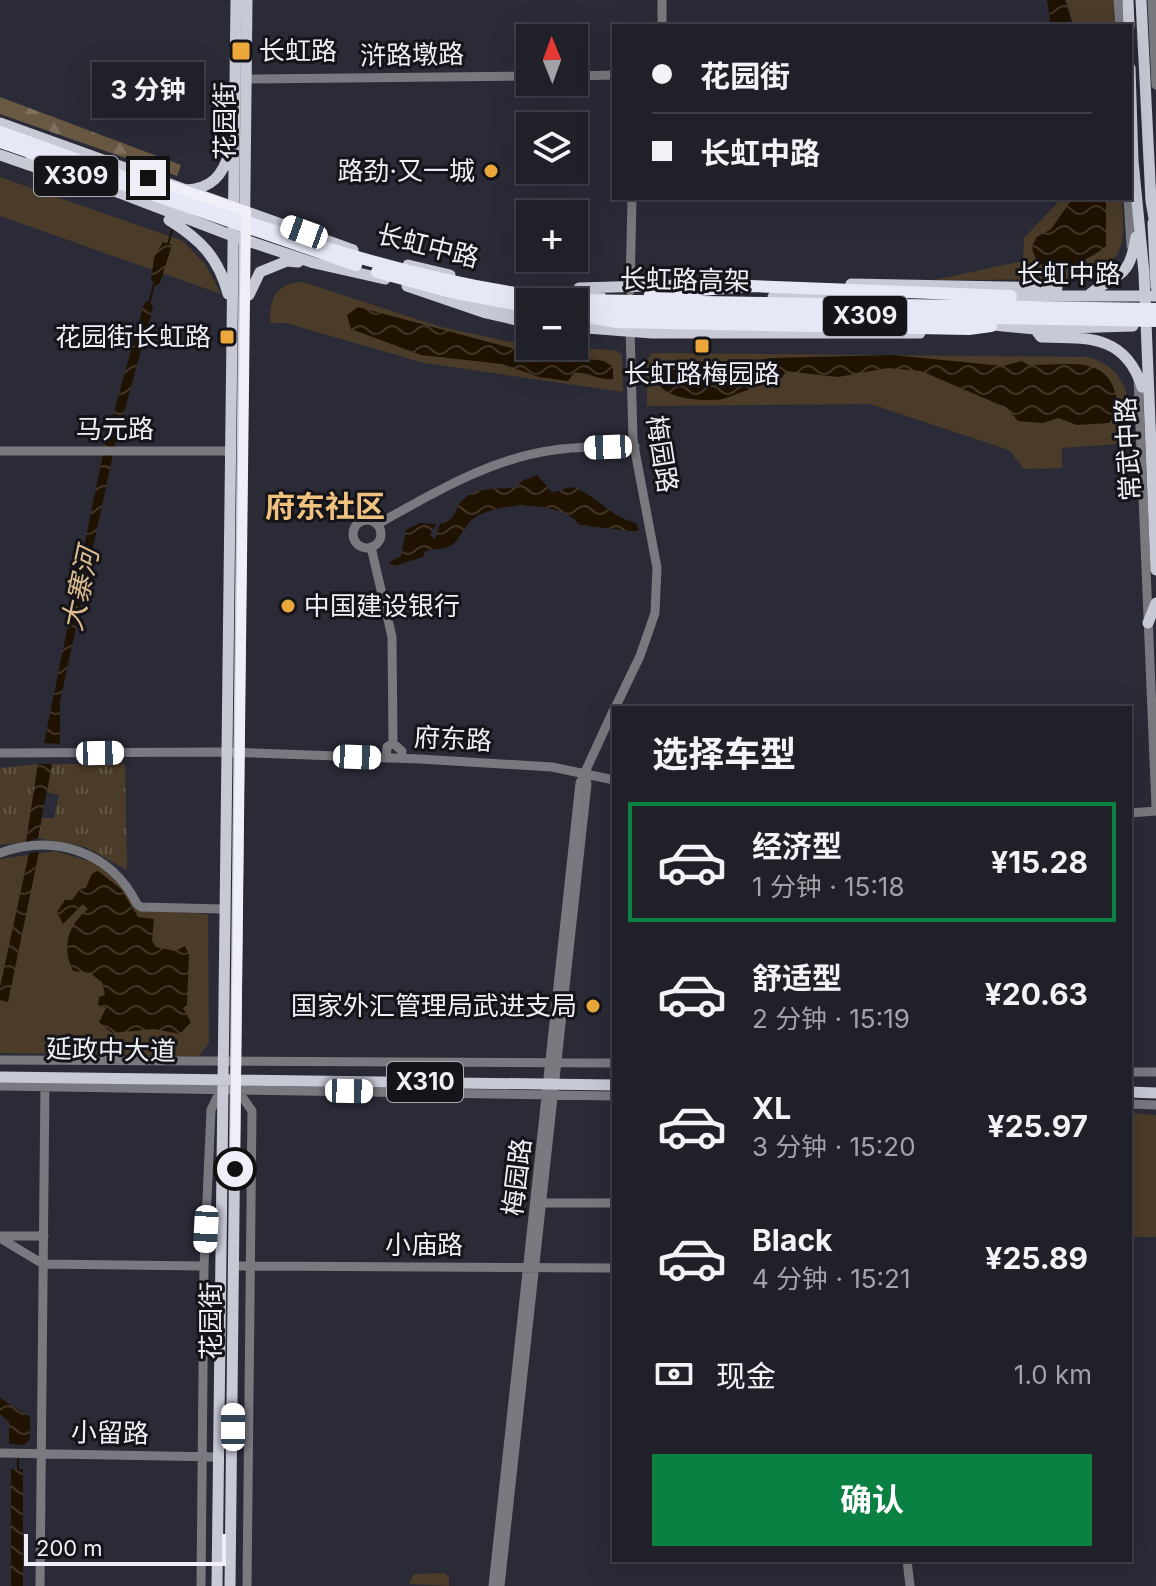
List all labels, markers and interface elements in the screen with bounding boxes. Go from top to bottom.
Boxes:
north arrow [516,24,588,96]
map controls [516,24,588,360]
place label: 长虹路 [259,35,337,66]
street label: 浒路墩路 [360,38,464,71]
marker: 长虹路 [230,40,252,62]
text: 花园街 [700,58,790,94]
callout: 3 分钟 [92,62,204,118]
text: 3 分钟 [111,74,185,105]
street label: 花园街 [209,82,240,160]
button: layers [516,112,588,184]
text: 长虹中路 [700,135,820,171]
place label: 路劲·又一城 [338,155,475,186]
road number: X309 [34,156,118,196]
route end [130,160,166,196]
marker: 路劲·又一城 [482,162,500,180]
button: + [516,200,588,272]
car [277,213,331,251]
street label: 长虹中路 [374,218,482,273]
street label: 长虹中路 [1017,258,1121,289]
street label: 长虹路高架 [620,263,750,296]
button: − [516,288,588,360]
road number: X309 [823,296,907,336]
place label: 花园街长虹路 [55,321,211,352]
marker: 花园街长虹路 [218,328,236,346]
marker: 长虹路梅园路 [693,337,711,355]
place label: 长虹路梅园路 [624,358,780,389]
street label: 常武中路 [1109,396,1146,502]
street label: 马元路 [76,413,154,444]
street label: 梅园路 [641,413,684,495]
car [584,434,632,460]
district label: 府东社区 [265,488,385,524]
water label: 大寨河 [55,539,106,634]
place label: 中国建设银行 [304,590,460,621]
marker: 中国建设银行 [279,597,297,615]
street label: 府东路 [413,721,493,756]
text: 选择车型 [652,732,796,776]
car [76,741,124,765]
car [333,744,381,770]
icon: car [656,826,728,898]
text: 经济型 [752,828,842,864]
text: ¥15.28 [991,844,1088,880]
text: 1 分钟 · 15:18 [752,871,905,902]
icon: car [656,958,728,1030]
text: 舒适型 [752,960,842,996]
text: ¥20.63 [985,976,1088,1012]
place label: 国家外汇管理局武进支局 [291,990,577,1021]
marker: 国家外汇管理局武进支局 [584,997,602,1015]
text: 2 分钟 · 15:19 [752,1003,910,1034]
street label: 延政中大道 [46,1033,176,1066]
road number: X310 [387,1062,463,1102]
car [325,1079,373,1103]
icon: car [656,1090,728,1162]
text: XL [752,1090,791,1126]
text: ¥25.97 [988,1108,1088,1144]
text: 3 分钟 · 15:20 [752,1131,916,1162]
street label: 梅园路 [496,1136,537,1218]
route start [217,1151,253,1187]
car [193,1204,219,1254]
icon: car [656,1222,728,1294]
text: Black [752,1222,832,1258]
street label: 小庙路 [385,1229,463,1260]
text: ¥25.89 [985,1240,1088,1276]
text: 4 分钟 · 15:21 [752,1263,911,1294]
street label: 花园街 [195,1282,226,1360]
icon: cash [652,1352,696,1396]
text: 现金 [716,1358,776,1394]
text: 1.0 km [1014,1359,1092,1390]
car [221,1403,245,1451]
street label: 小留路 [71,1416,149,1449]
button: 确认 [652,1454,1092,1546]
scale bar [24,1530,226,1566]
text: 200 m [36,1535,103,1561]

